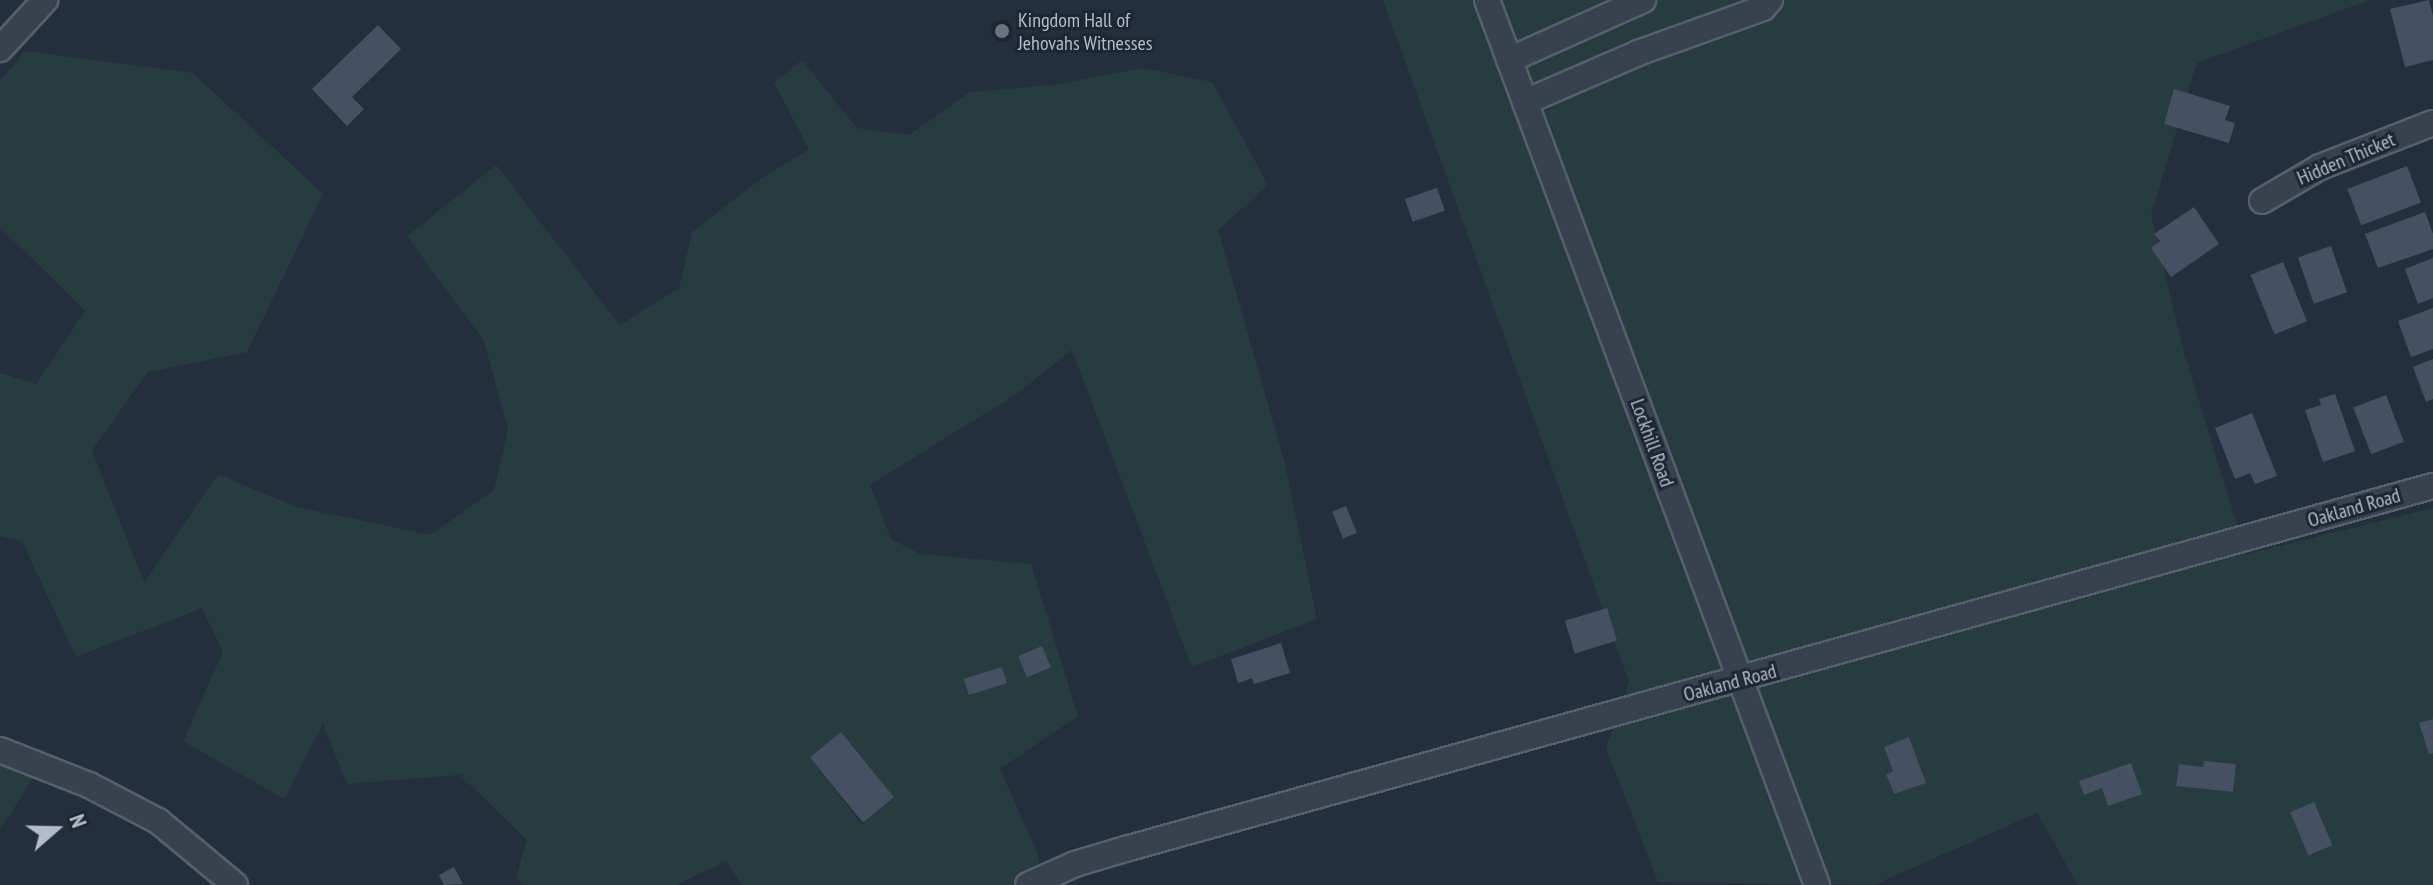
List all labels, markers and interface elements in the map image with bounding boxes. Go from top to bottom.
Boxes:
place label: Kingdom Hall of Jehovahs Witnesses [1018,8,1153,55]
marker: Kingdom Hall of Jehovahs Witnesses [993,22,1011,40]
street label: Hidden Thicket [2293,128,2399,190]
street label: Lockhill Road [1625,396,1679,490]
street label: Oakland Road [2305,483,2403,533]
street label: Oakland Road [1681,659,1779,707]
north arrow [16,789,96,869]
text: N [63,810,94,831]

